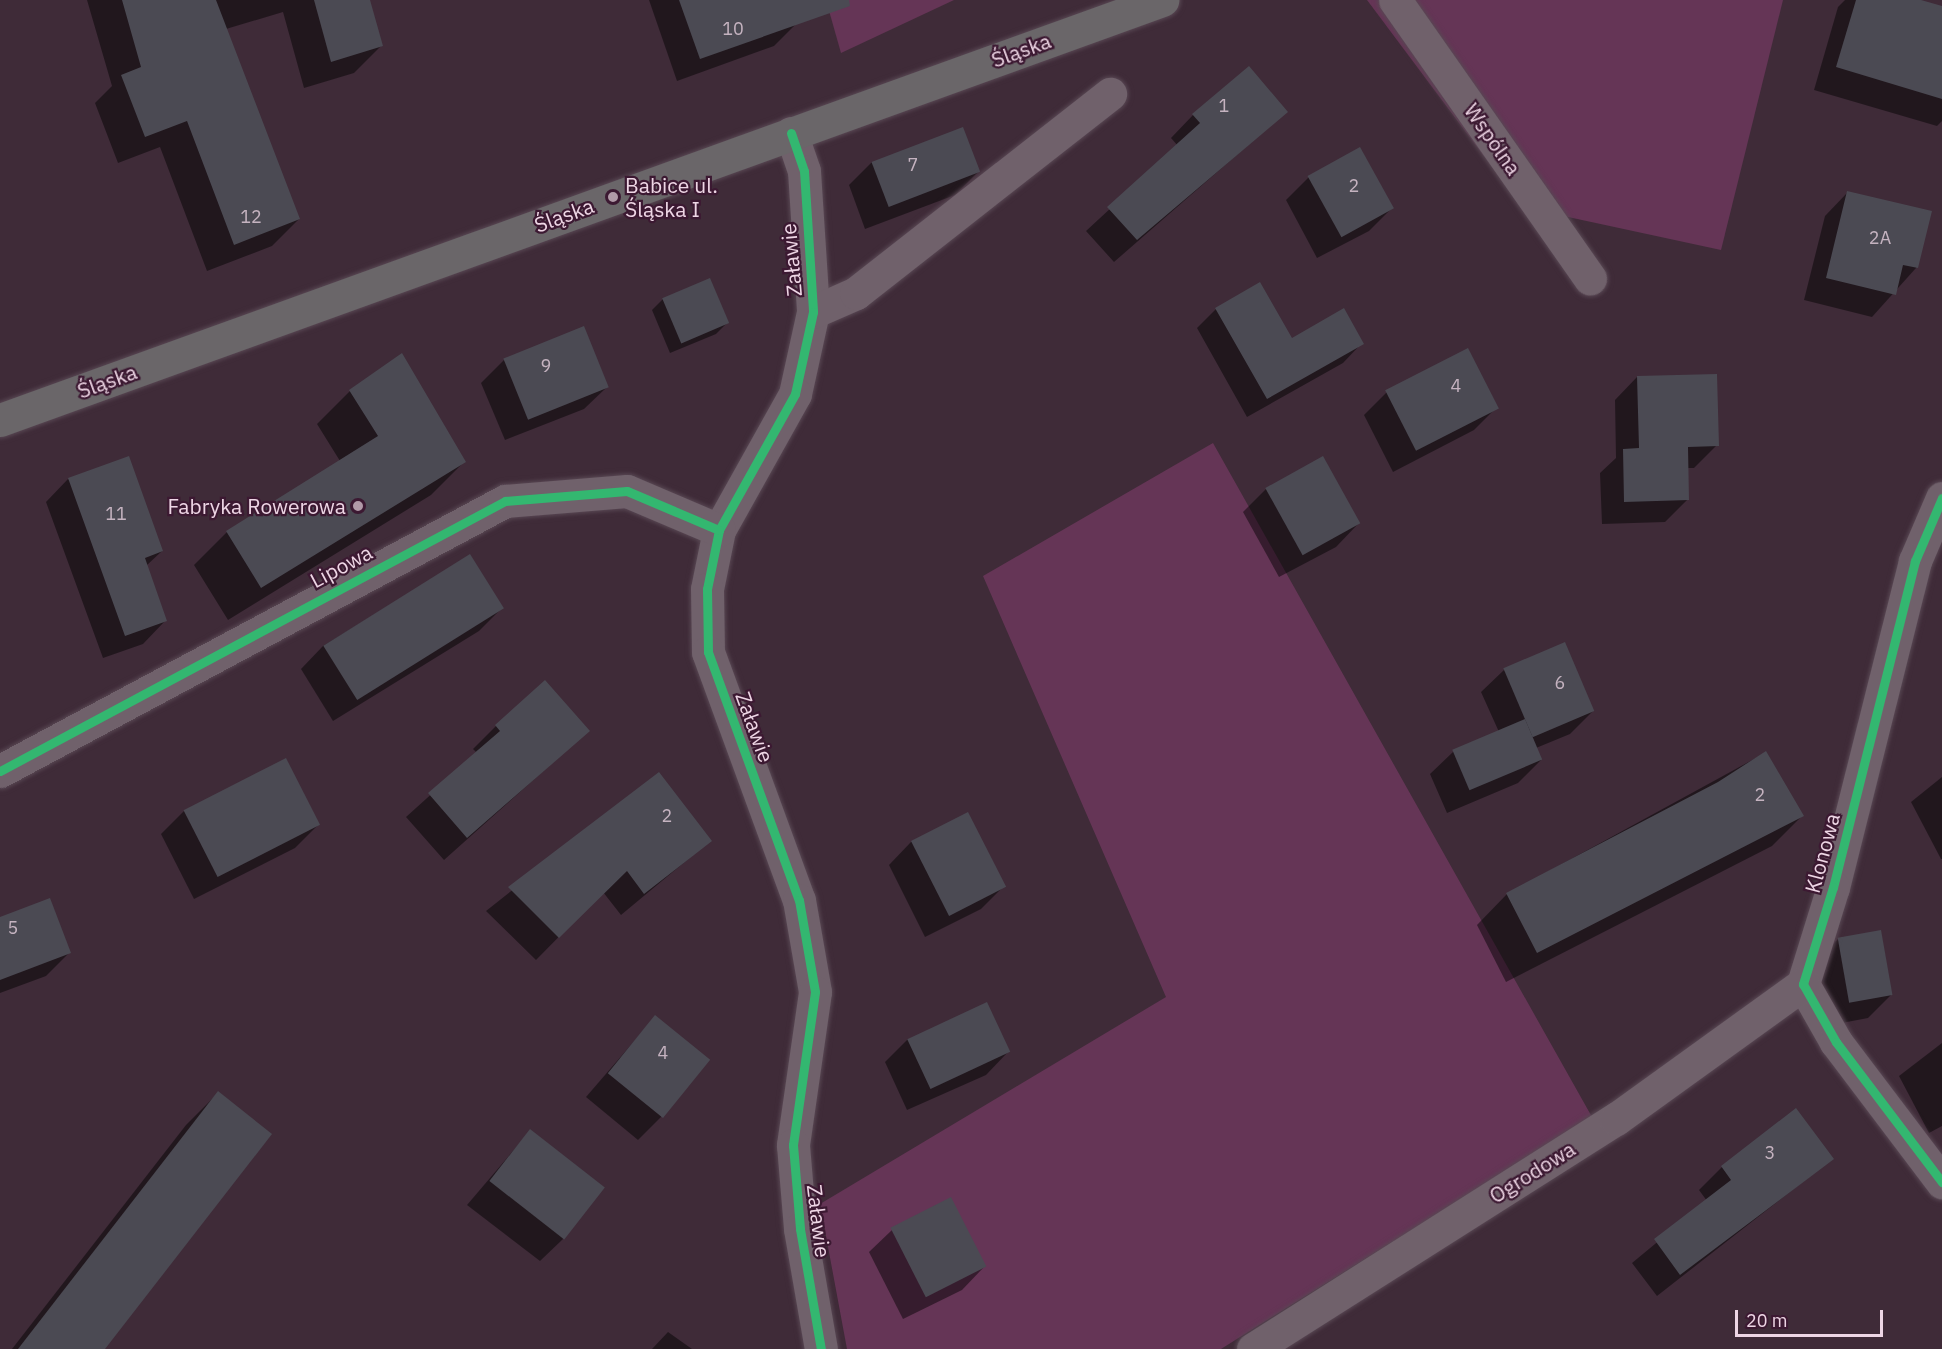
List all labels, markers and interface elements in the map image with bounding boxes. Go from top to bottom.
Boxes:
house number: 10 [722,18,744,40]
street label: Śląska [988,28,1054,72]
house number: 1 [1219,95,1229,117]
street label: Wspólna [1459,98,1527,180]
house number: 7 [908,154,918,176]
place label: Babice ul. Śląska I [625,172,718,222]
house number: 2 [1349,175,1359,197]
marker: Babice ul. Śląska I [606,190,620,204]
street label: Śląska [531,193,597,237]
house number: 12 [240,206,262,228]
street label: Załawie [775,222,807,298]
house number: 2A [1869,227,1891,249]
house number: 9 [541,355,551,377]
street label: Śląska [74,359,140,403]
house number: 4 [1451,375,1461,397]
place label: Fabryka Rowerowa [167,493,346,519]
marker: Fabryka Rowerowa [351,499,365,513]
house number: 11 [105,503,127,525]
street label: Lipowa [306,539,376,593]
house number: 6 [1555,672,1565,694]
street label: Załawie [731,688,779,766]
house number: 2 [1755,784,1765,806]
house number: 2 [662,805,672,827]
street label: Klonowa [1799,810,1845,896]
house number: 5 [8,917,18,939]
house number: 4 [658,1042,668,1064]
street label: Ogrodowa [1484,1136,1580,1208]
house number: 3 [1765,1142,1775,1164]
street label: Załawie [802,1183,836,1259]
scale bar [1738,1298,1886,1336]
text: 20 m [1746,1309,1788,1332]

